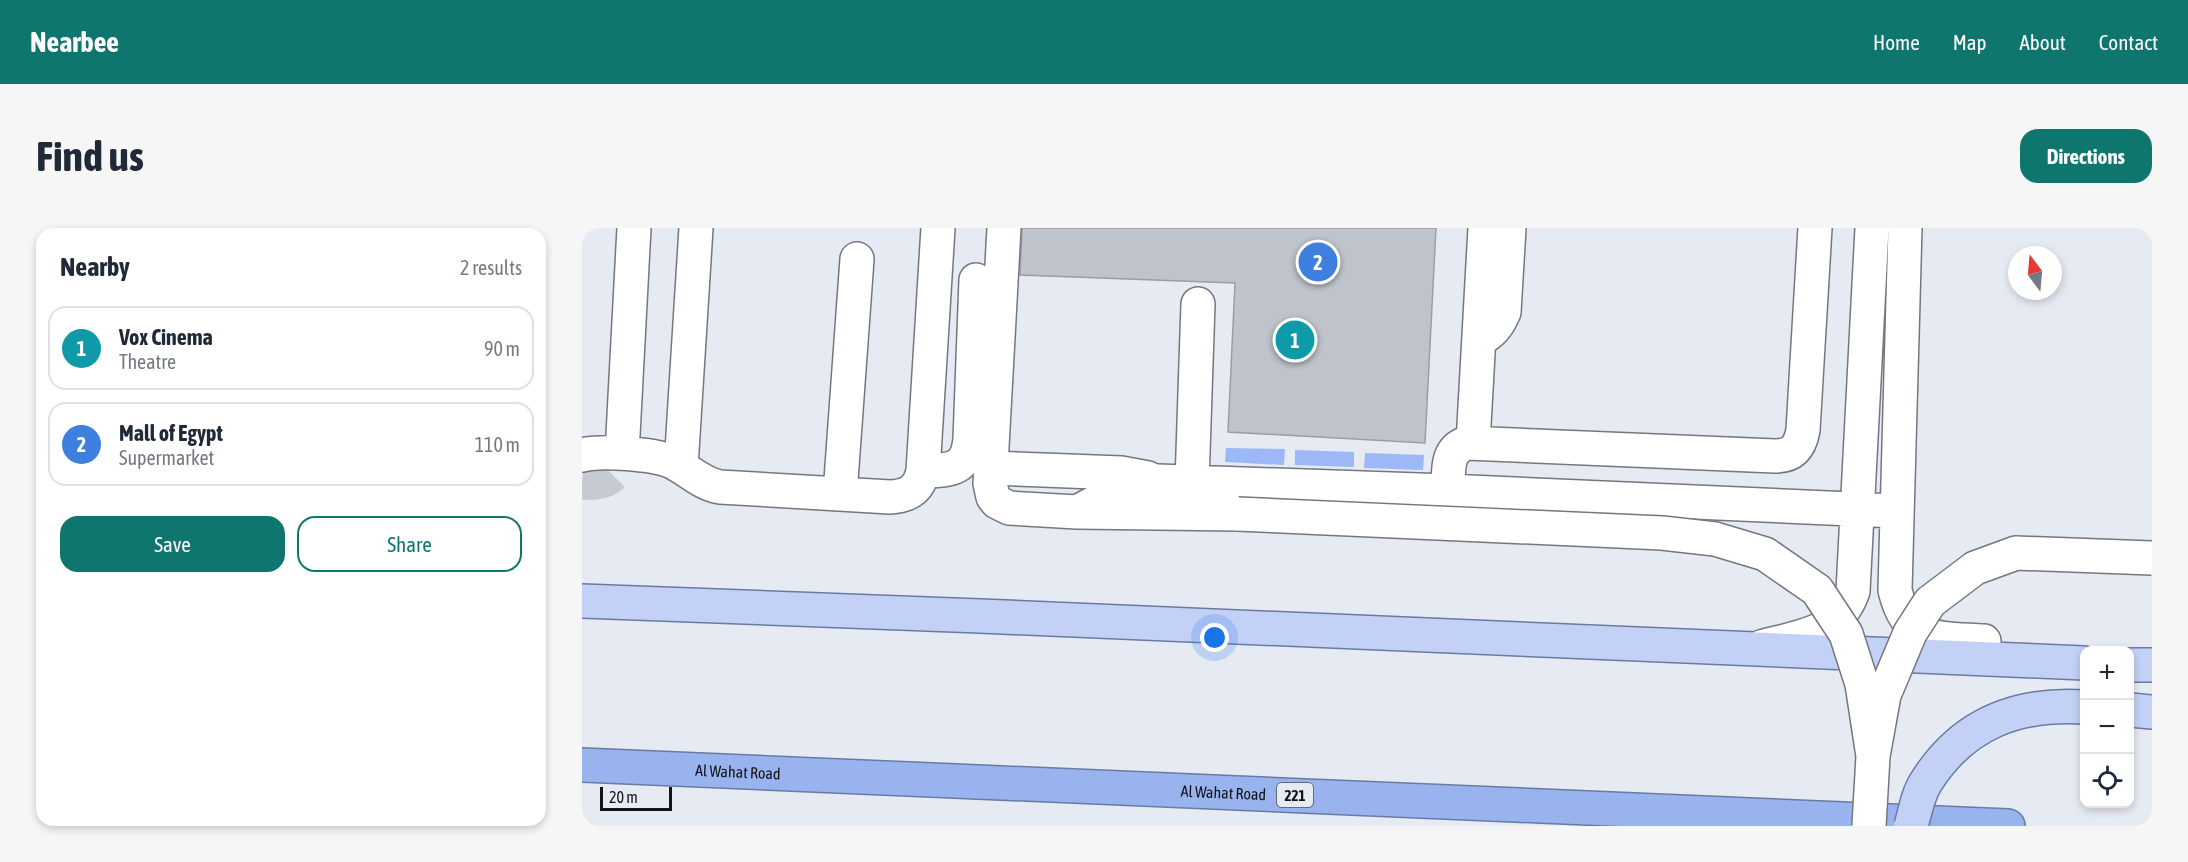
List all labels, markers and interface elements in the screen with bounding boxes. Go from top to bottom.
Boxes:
text: Nearbee [30,26,119,58]
text: Home [1873,30,1920,54]
text: Map [1953,30,1987,54]
text: About [2020,30,2066,54]
text: Contact [2099,30,2158,54]
button: Directions [2020,129,2152,183]
text: Find us [36,132,144,180]
pin: 2 [1298,240,1338,285]
north arrow [2008,246,2062,300]
text: Nearby [60,252,130,282]
text: 2 results [460,256,522,279]
pin: 1 [1276,318,1314,362]
text: Vox Cinema [119,324,213,350]
text: 1 [77,337,86,360]
text: 90 m [484,337,520,360]
text: Theatre [119,350,176,373]
text: Mall of Egypt [119,420,223,446]
text: 2 [77,433,86,456]
text: 110 m [475,433,520,456]
text: Supermarket [119,446,214,469]
button: Save [60,516,285,572]
button: Share [297,516,522,572]
your location [1200,623,1229,652]
map controls [2080,646,2134,808]
button: + [2080,646,2134,700]
button: − [2080,700,2134,754]
button: locate [2080,754,2134,808]
street label: Al Wahat Road [695,761,781,782]
street label: Al Wahat Road [1180,782,1267,803]
road number: 221 [1277,783,1313,807]
scale bar [600,784,672,812]
text: 20 m [609,788,638,806]

